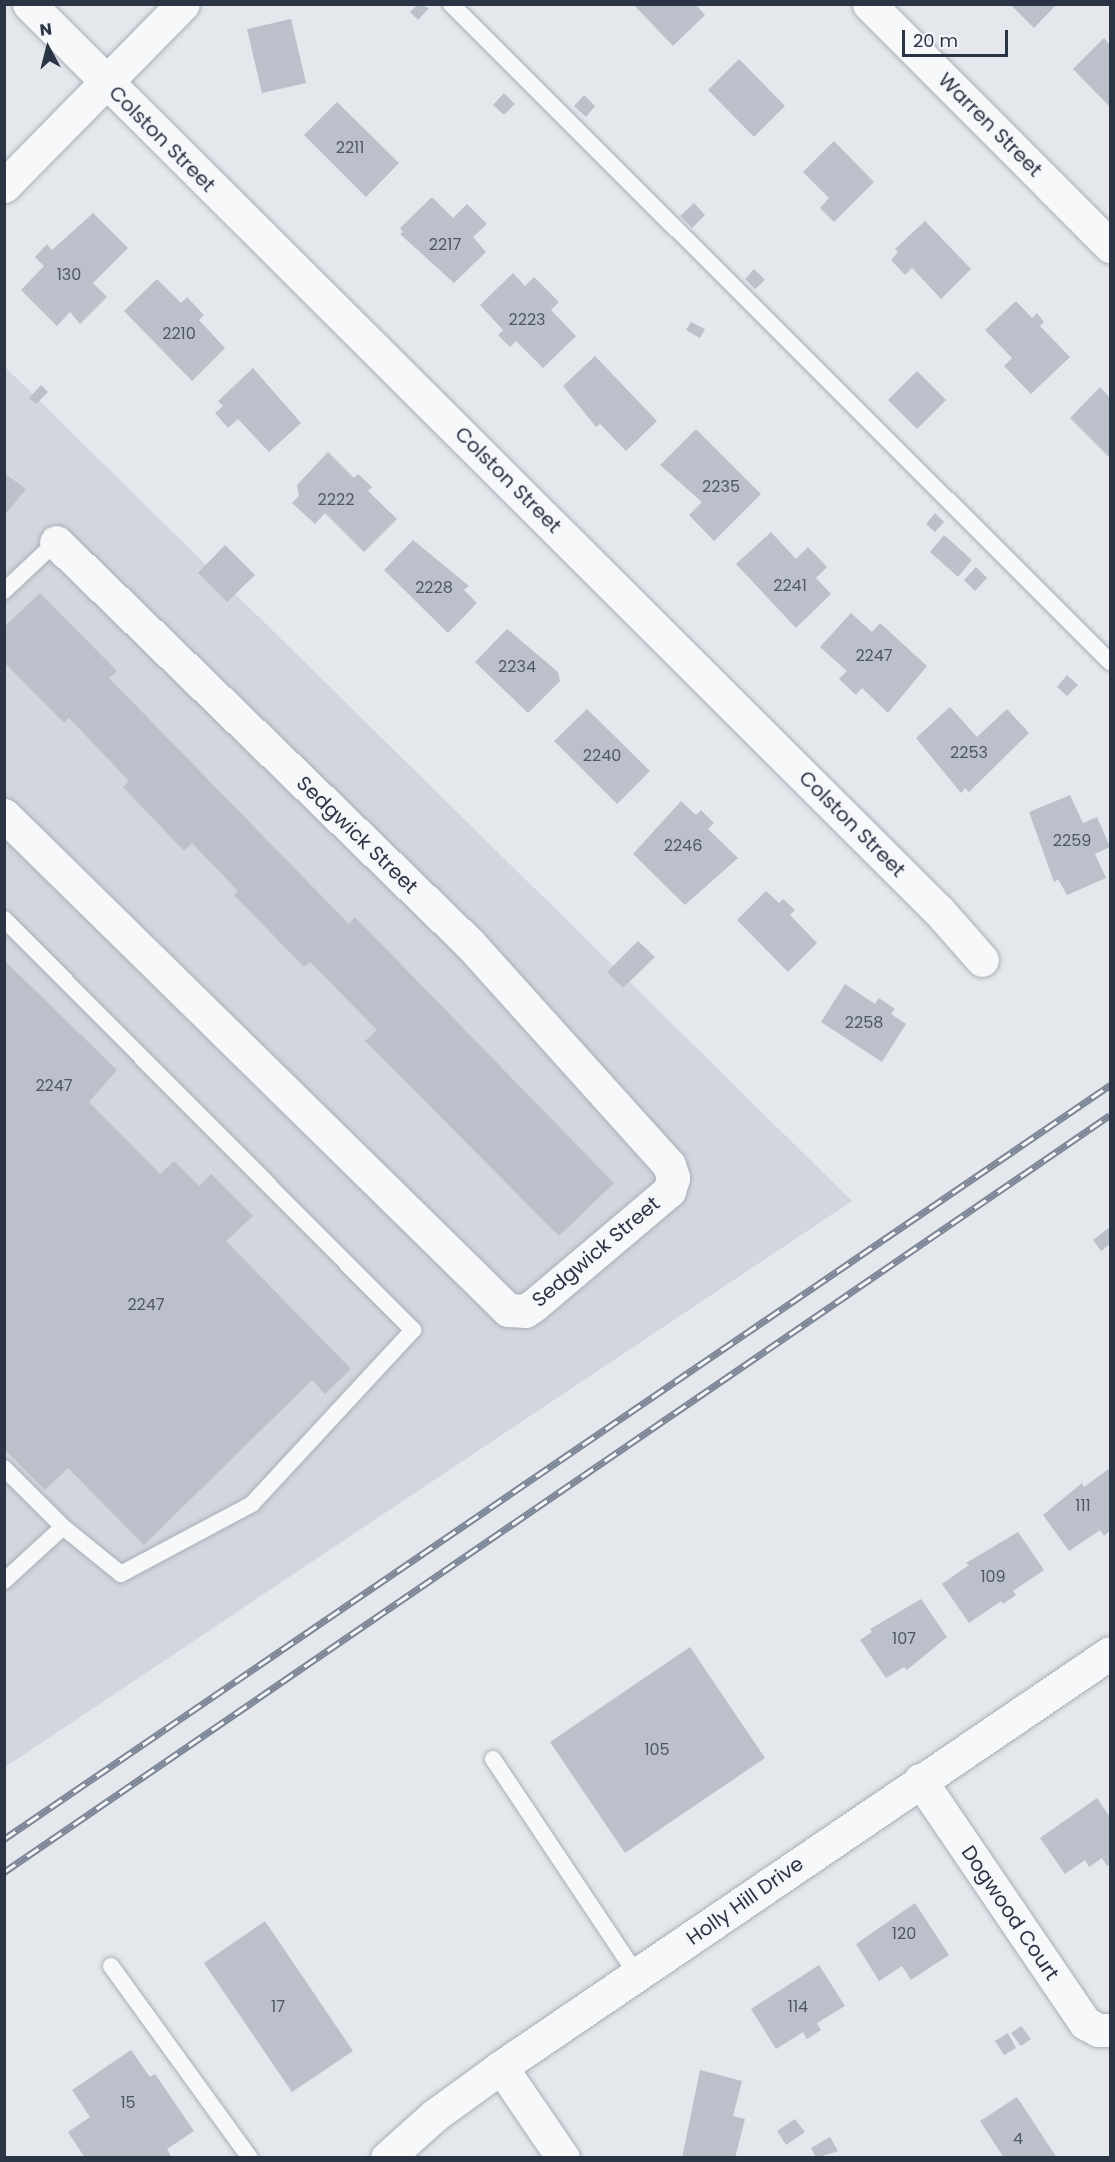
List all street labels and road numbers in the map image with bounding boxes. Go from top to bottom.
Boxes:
street label: Warren Street [933,68,1047,182]
street label: Colston Street [104,81,220,197]
street label: Colston Street [450,422,566,538]
street label: Colston Street [794,766,910,882]
street label: Sedgwick Street [292,771,422,899]
street label: Sedgwick Street [527,1192,665,1312]
street label: Dogwood Court [956,1841,1064,1985]
street label: Holly Hill Drive [682,1852,808,1950]

